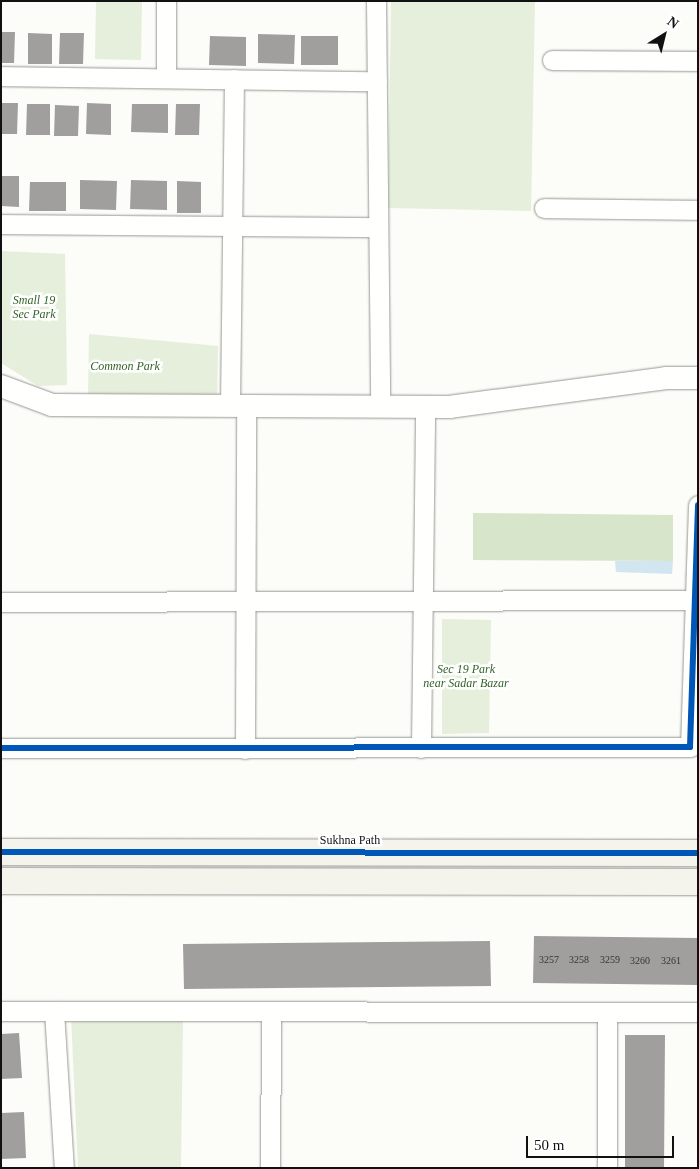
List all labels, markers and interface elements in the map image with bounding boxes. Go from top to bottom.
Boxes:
north arrow [639,10,689,60]
text: N [665,13,682,32]
park label: Small 19 Sec Park [13,294,55,322]
park label: Common Park [90,360,160,374]
park label: Sec 19 Park near Sadar Bazar [423,663,509,691]
street label: Sukhna Path [320,834,380,848]
house number: 3257 [539,954,559,966]
house number: 3258 [569,954,589,966]
house number: 3259 [600,954,620,966]
house number: 3260 [630,955,650,967]
house number: 3261 [661,955,681,967]
scale bar [529,1126,676,1158]
text: 50 m [534,1137,564,1153]

